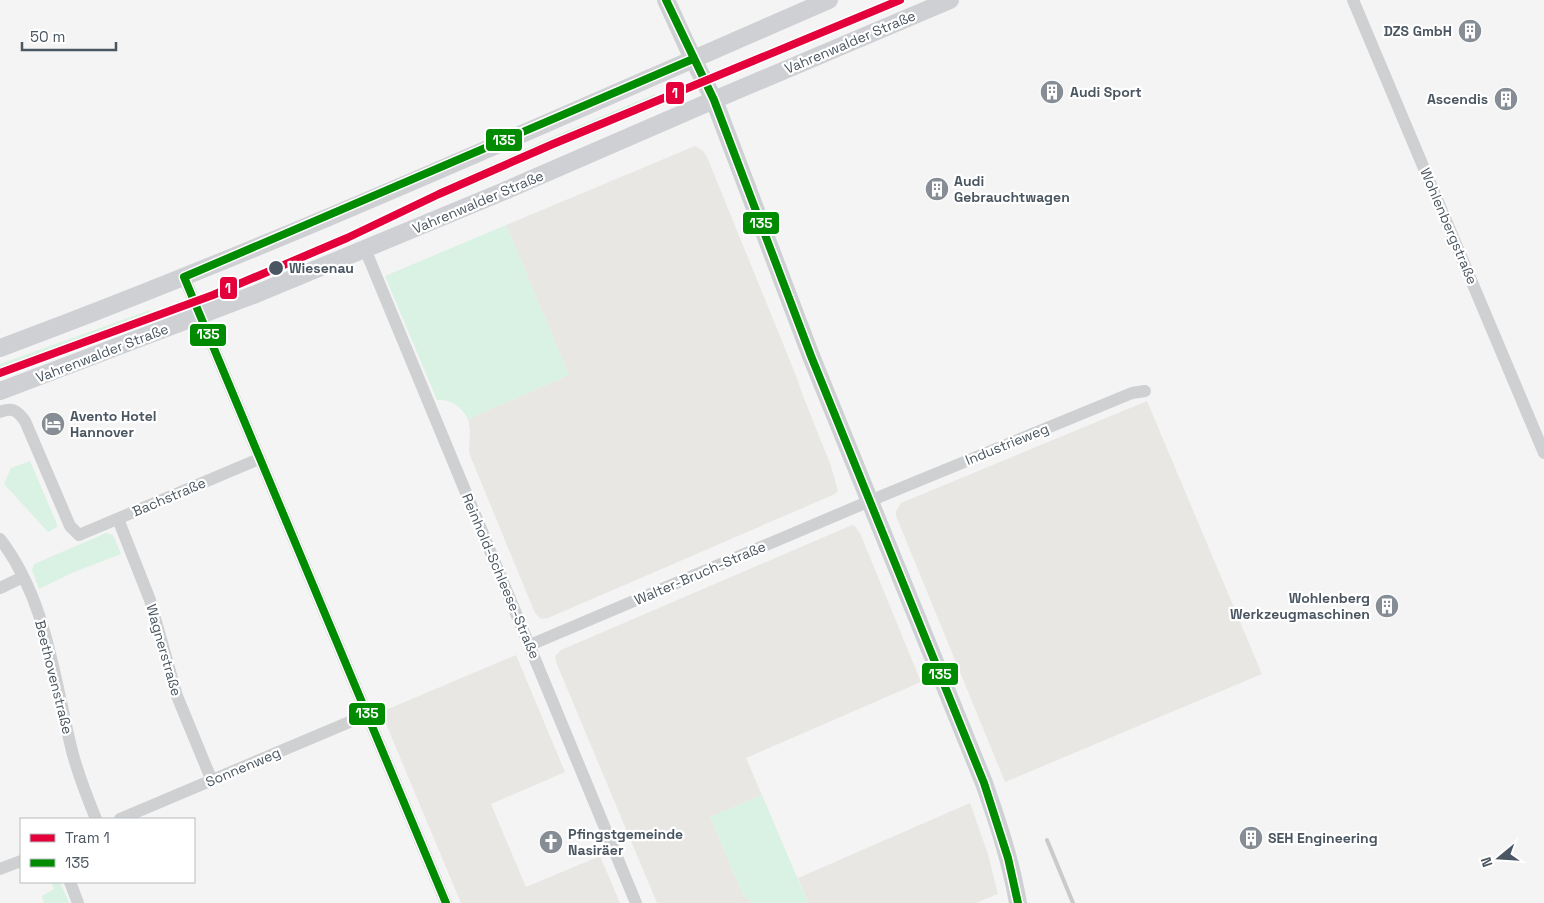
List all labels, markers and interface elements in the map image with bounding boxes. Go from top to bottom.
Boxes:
street label: Vahrenwalder Straße [782,6,918,78]
building icon: DZS GmbH [1457,18,1483,44]
scale bar [22,20,116,52]
place label: DZS GmbH [1383,22,1452,40]
text: 50 m [30,27,65,46]
building icon: Audi Sport [1039,79,1065,105]
line badge: 1 [665,81,685,105]
place label: Audi Sport [1070,83,1142,101]
text: 1 [672,84,678,102]
building icon: Ascendis [1493,86,1519,112]
place label: Ascendis [1427,90,1488,108]
line badge: 135 [485,128,523,152]
text: 135 [492,131,516,149]
street label: Wohlenbergstraße [1416,165,1482,287]
street label: Vahrenwalder Straße [410,166,546,238]
place label: Audi Gebrauchtwagen [954,172,1070,206]
building icon: Audi Gebrauchtwagen [924,176,950,202]
line badge: 135 [742,211,780,235]
text: 135 [749,214,773,232]
marker: Wiesenau [267,259,285,277]
place label: Wiesenau [289,259,354,277]
line badge: 1 [219,276,238,300]
text: 1 [225,279,231,297]
street label: Vahrenwalder Straße [33,319,171,387]
line badge: 135 [189,323,227,347]
text: 135 [196,325,220,343]
place label: Avento Hotel Hannover [70,407,156,441]
hotel icon: Avento Hotel Hannover [40,411,66,437]
street label: Industrieweg [963,419,1051,469]
street label: Bachstraße [130,473,208,521]
street label: Reinhold-Schleese-Straße [458,491,544,661]
street label: Walter-Bruch-Straße [632,537,768,609]
place label: Wohlenberg Werkzeugmaschinen [1230,589,1370,623]
building icon: Wohlenberg Werkzeugmaschinen [1374,593,1400,619]
street label: Wagnerstraße [142,602,186,698]
street label: Beethovenstraße [31,618,77,736]
line badge: 135 [921,662,959,686]
text: 135 [928,665,952,683]
line badge: 135 [348,702,386,726]
text: 135 [355,704,379,722]
street label: Sonnenweg [203,743,283,791]
legend [20,818,195,883]
place label: Pfingstgemeinde Nasiräer [568,825,683,859]
building icon: SEH Engineering [1238,825,1264,851]
text: Tram 1 [65,828,110,847]
church icon: Pfingstgemeinde Nasiräer [538,829,564,855]
place label: SEH Engineering [1268,829,1378,847]
north arrow [1474,833,1524,883]
text: 135 [65,853,89,872]
text: N [1477,855,1497,869]

